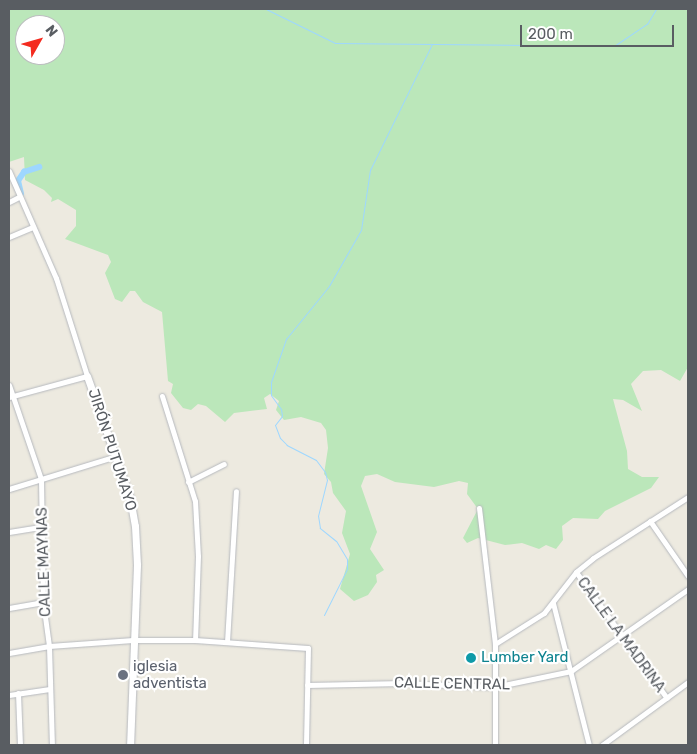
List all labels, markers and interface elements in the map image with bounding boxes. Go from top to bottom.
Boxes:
north arrow [15,15,65,65]
scale bar [522,15,676,47]
text: N [42,22,61,40]
text: 200 m [528,25,573,43]
street label: JIRÓN PUTUMAYO [84,387,140,513]
street label: CALLE MAYNAS [33,507,55,617]
street label: CALLE LA MADRINA [573,574,669,696]
place label: Lumber Yard [481,649,569,667]
marker: Lumber Yard [465,652,477,664]
place label: iglesia adventista [133,657,207,692]
marker: iglesia adventista [117,669,129,681]
street label: CALLE CENTRAL [394,674,510,694]

